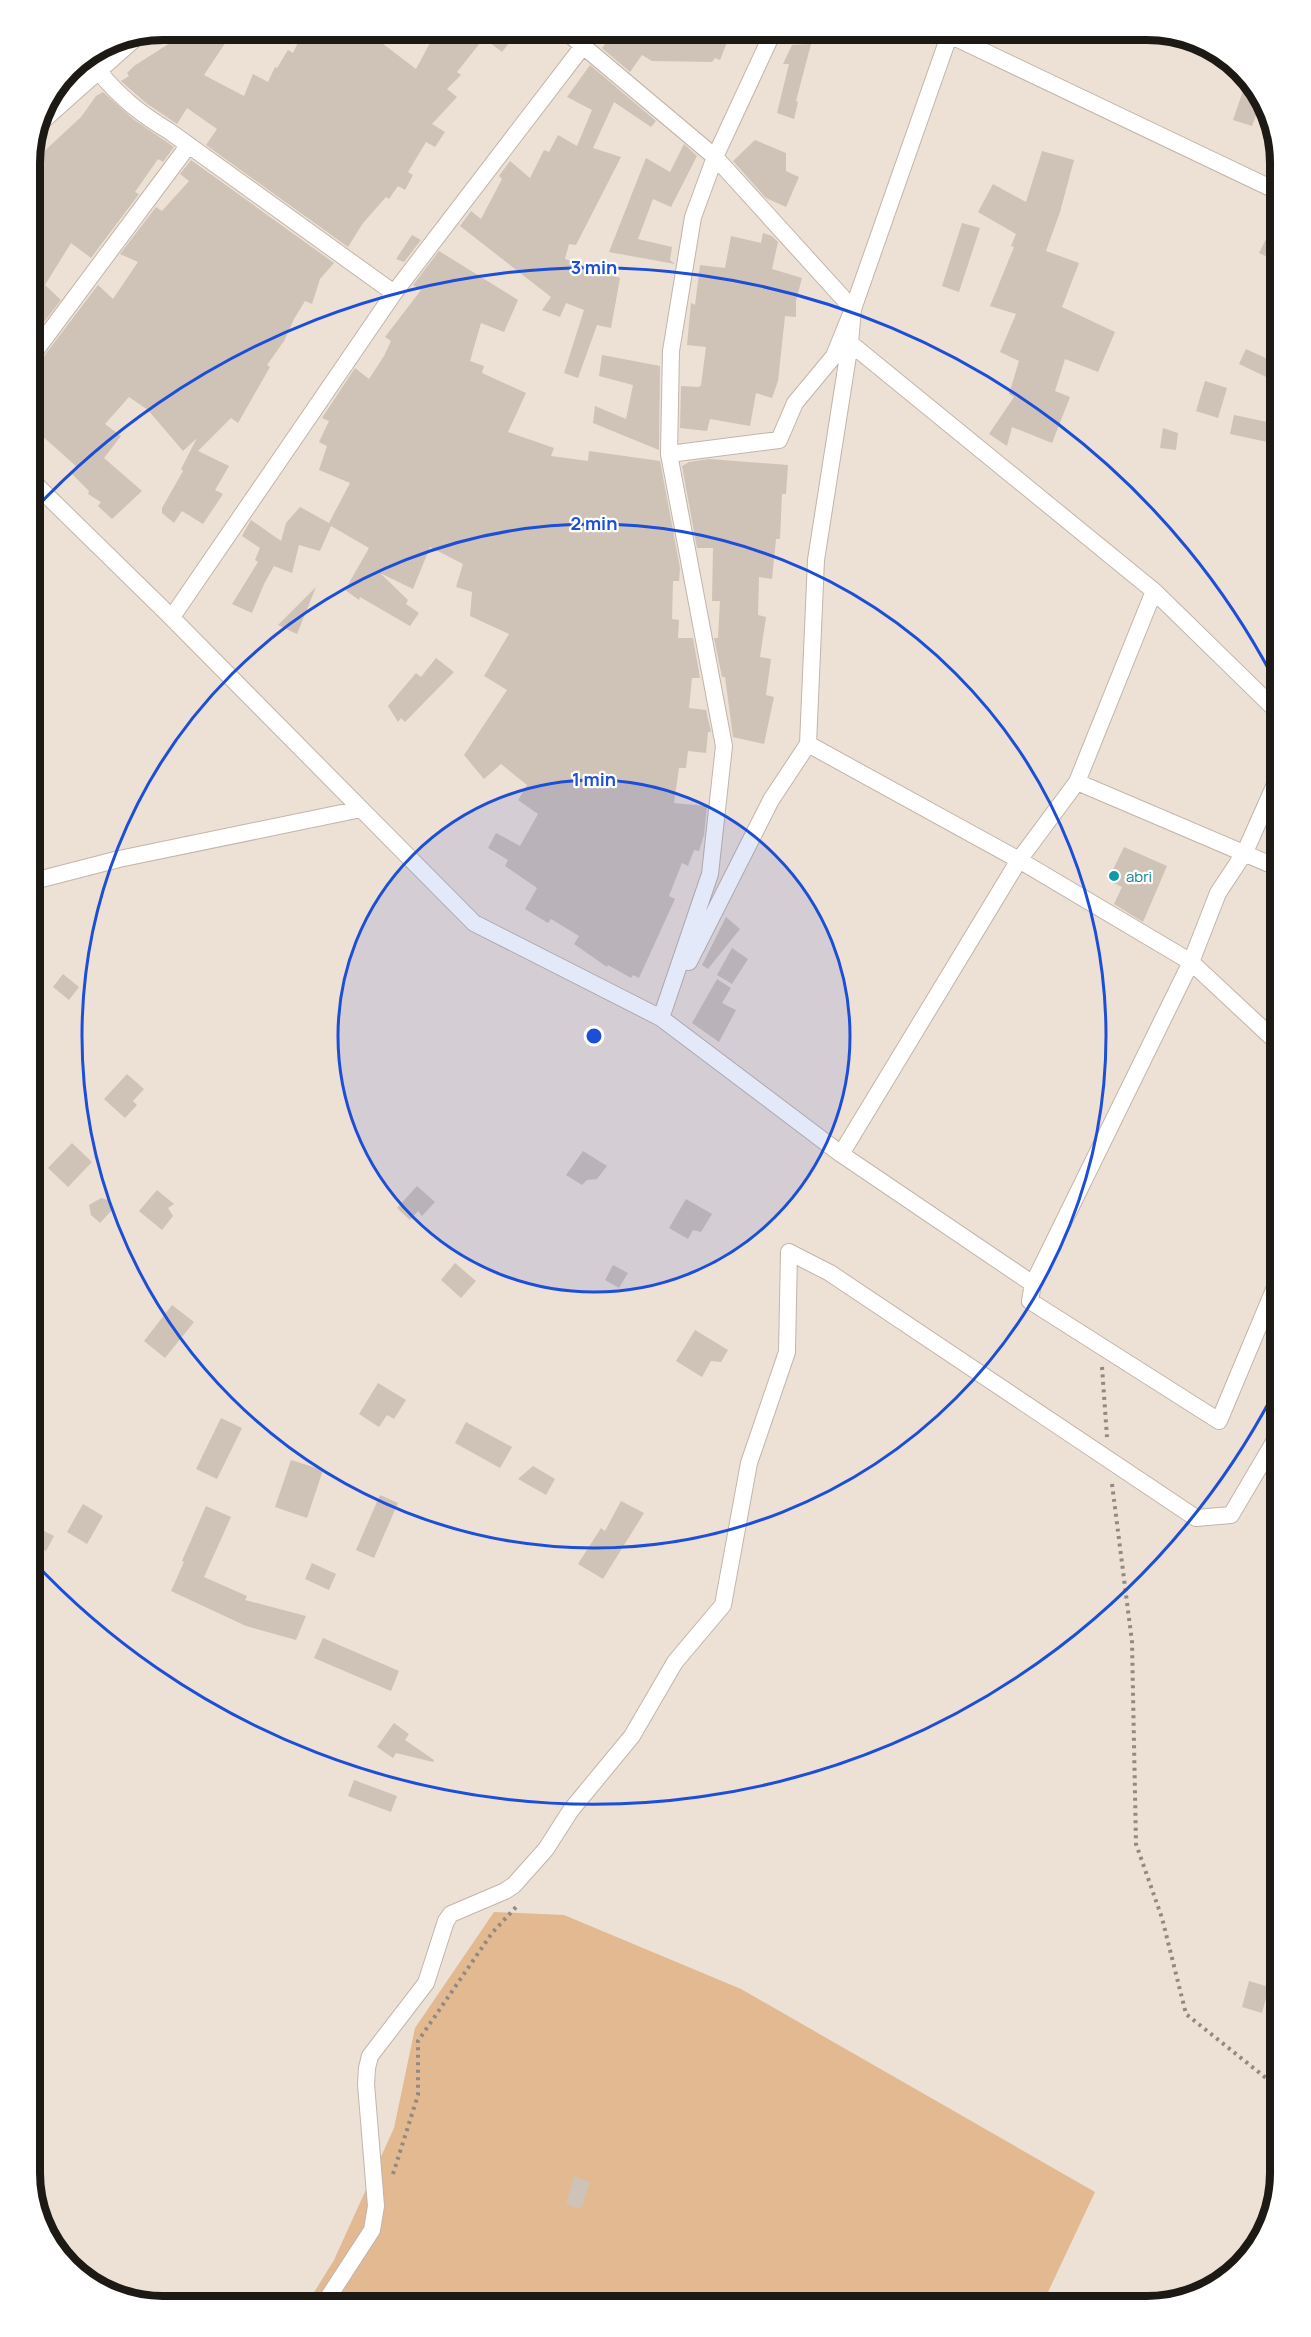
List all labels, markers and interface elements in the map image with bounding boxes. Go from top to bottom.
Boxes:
text: 3 min [571,255,617,279]
text: 2 min [571,511,617,535]
text: 1 min [572,767,616,791]
place label: abri [1126,866,1152,887]
marker: abri [1107,869,1121,883]
centre of rings [584,1026,604,1046]

